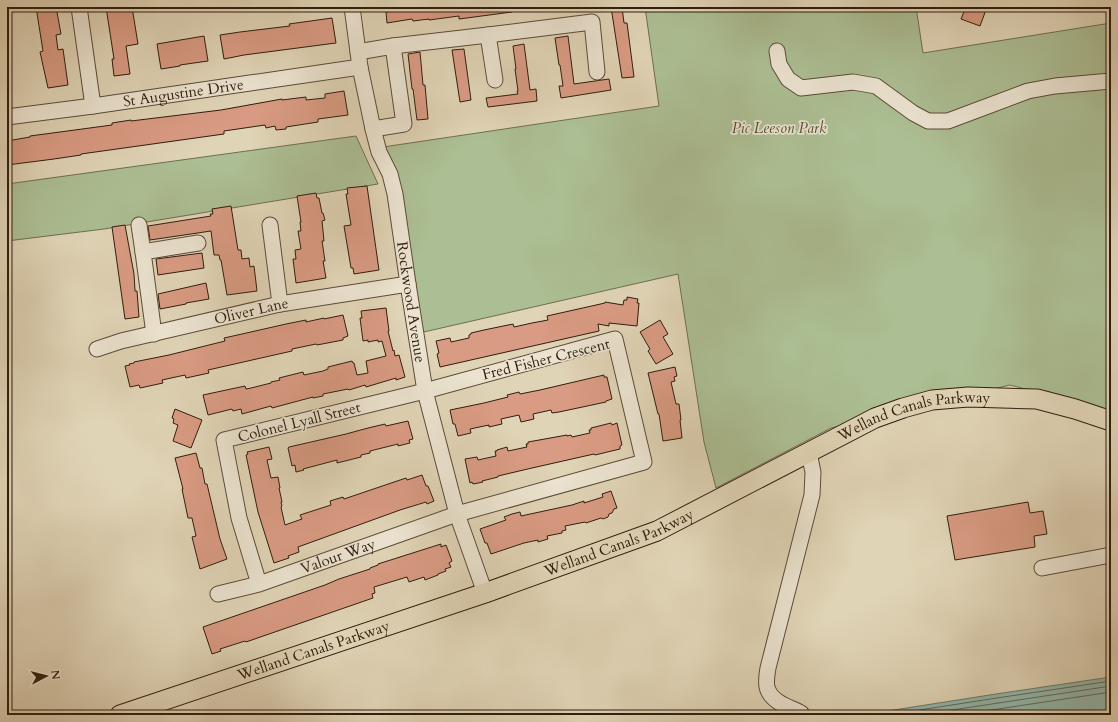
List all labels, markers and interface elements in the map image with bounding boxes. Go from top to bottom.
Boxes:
street label: St Augustine Drive [122,74,245,111]
park label: Pic Leeson Park [732,118,827,138]
street label: Rockwood Avenue [392,240,430,364]
street label: Oliver Lane [212,293,290,329]
street label: Fred Fisher Crescent [480,333,612,385]
street label: Welland Canals Parkway [833,387,991,446]
street label: Colonel Lyall Street [235,397,363,447]
street label: Welland Canals Parkway [540,504,697,581]
street label: Valour Way [298,534,378,579]
street label: Welland Canals Parkway [234,616,392,685]
north arrow [26,656,66,696]
text: N [47,669,64,681]

